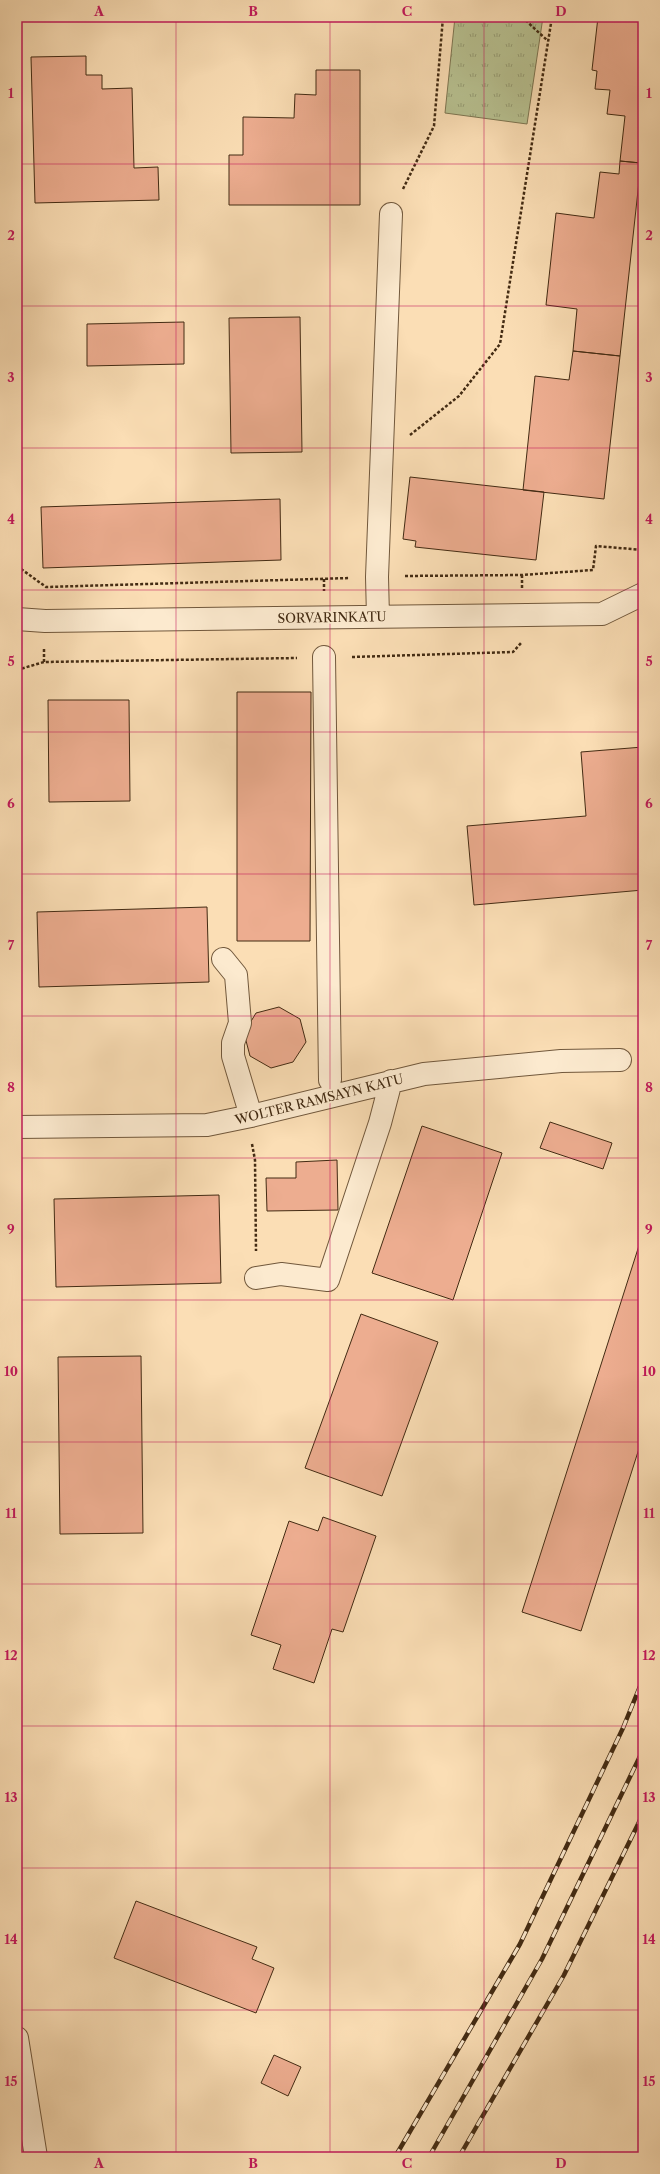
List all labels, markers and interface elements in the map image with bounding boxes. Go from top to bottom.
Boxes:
text: A [93,3,105,19]
text: B [248,3,258,19]
text: C [402,3,412,19]
text: D [555,3,567,19]
text: 1 [8,85,14,101]
text: 1 [646,85,652,101]
text: 2 [7,227,15,243]
text: 2 [645,227,653,243]
text: 3 [7,369,15,385]
text: 3 [645,369,653,385]
text: 4 [7,511,15,527]
text: 4 [645,511,653,527]
street label: SORVARINKATU [277,608,387,626]
text: 5 [7,653,15,669]
text: 5 [645,653,653,669]
text: 6 [7,795,15,811]
text: 6 [645,795,653,811]
text: 7 [8,937,15,953]
text: 7 [646,937,653,953]
street label: WOLTER RAMSAYN KATU [232,1070,405,1128]
text: 8 [7,1079,15,1095]
text: 8 [645,1079,653,1095]
text: 9 [7,1221,15,1237]
text: 9 [645,1221,653,1237]
text: 10 [4,1363,18,1379]
text: 10 [642,1363,656,1379]
text: 11 [5,1505,17,1521]
text: 11 [643,1505,655,1521]
text: 12 [4,1647,18,1663]
text: 12 [642,1647,656,1663]
text: 13 [4,1789,18,1805]
text: 13 [642,1789,656,1805]
text: 14 [4,1931,18,1947]
text: 14 [642,1931,656,1947]
text: 15 [4,2073,18,2089]
text: 15 [642,2073,656,2089]
text: A [93,2155,105,2171]
text: B [248,2155,258,2171]
text: C [402,2155,412,2171]
text: D [555,2155,567,2171]

